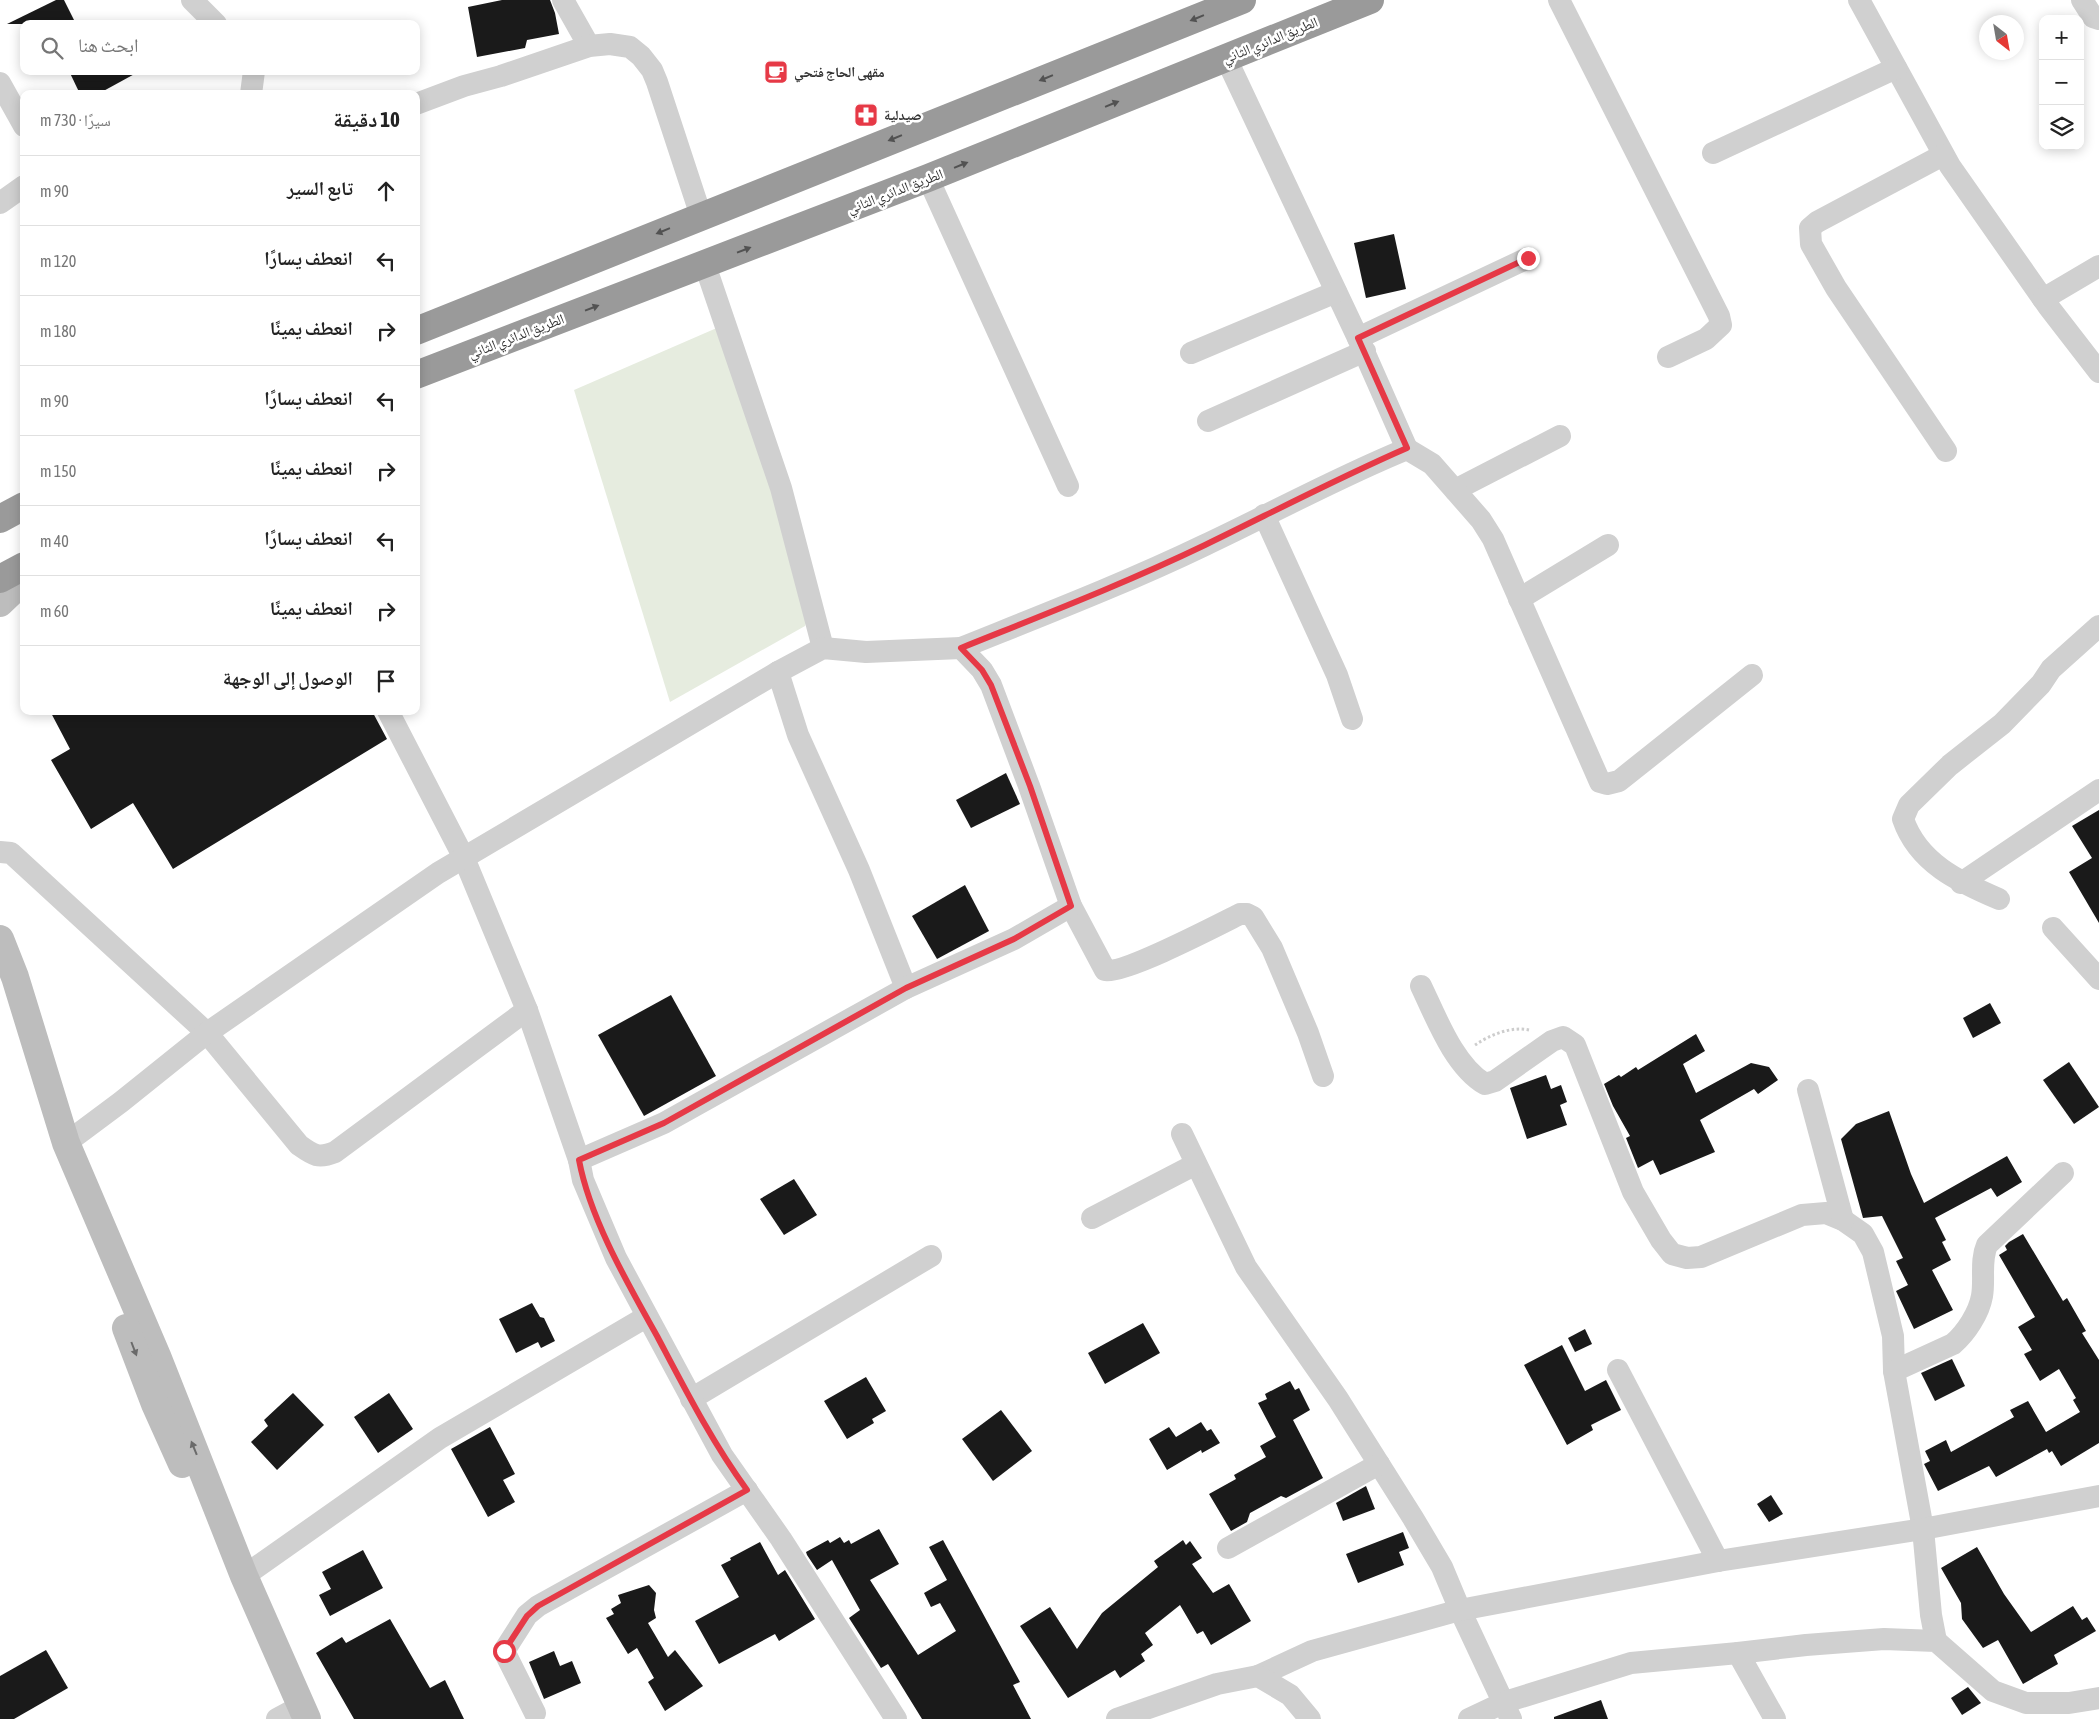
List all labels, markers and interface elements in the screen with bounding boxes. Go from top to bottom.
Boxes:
one-way arrow [1189,14,1204,22]
street label: الطريق الدائري الثاني [1220,14,1321,70]
north arrow [1979,15,2024,60]
map controls [2039,15,2084,150]
button: + [2039,15,2084,60]
search box [20,20,420,75]
icon: search [38,34,66,62]
text: ابحث هنا [78,34,139,56]
cafe icon: مقهى الحاج فتحي [763,59,789,85]
button: − [2039,60,2084,105]
place label: مقهى الحاج فتحي [794,64,885,83]
one-way arrow [1039,75,1053,83]
one-way arrow [1104,100,1119,107]
pharmacy icon: صيدلية [853,102,879,128]
button: layers [2039,105,2084,150]
text: 10 دقيقة [333,107,400,131]
place label: صيدلية [884,107,922,123]
text: سيرًا · 730 m [40,111,111,129]
one-way arrow [888,135,902,143]
one-way arrow [954,161,969,169]
street label: الطريق الدائري الثاني [845,165,946,220]
text: تابع السير [287,177,353,199]
icon: ahead [372,177,400,205]
text: 90 m [40,182,69,200]
one-way arrow [656,228,670,236]
one-way arrow [737,246,752,253]
text: انعطف يسارًا [264,247,353,269]
icon: left [372,247,400,275]
route end [1517,247,1540,270]
text: 120 m [40,252,76,270]
one-way arrow [585,303,600,311]
street label: الطريق الدائري الثاني [466,310,567,365]
text: انعطف يمينًا [270,317,353,339]
icon: right [372,317,400,345]
text: 180 m [40,322,76,340]
text: انعطف يسارًا [264,387,353,409]
icon: left [372,387,400,415]
text: 90 m [40,392,69,410]
text: انعطف يمينًا [270,457,353,479]
icon: right [372,457,400,485]
text: 150 m [40,462,76,480]
text: انعطف يسارًا [264,527,353,549]
icon: left [372,527,400,555]
text: 40 m [40,532,69,550]
text: انعطف يمينًا [270,597,353,619]
icon: right [372,597,400,625]
text: 60 m [40,602,69,620]
text: الوصول إلى الوجهة [223,667,353,689]
icon: arrive [372,667,400,695]
one-way arrow [130,1342,138,1357]
one-way arrow [190,1441,198,1455]
route start [493,1640,516,1663]

